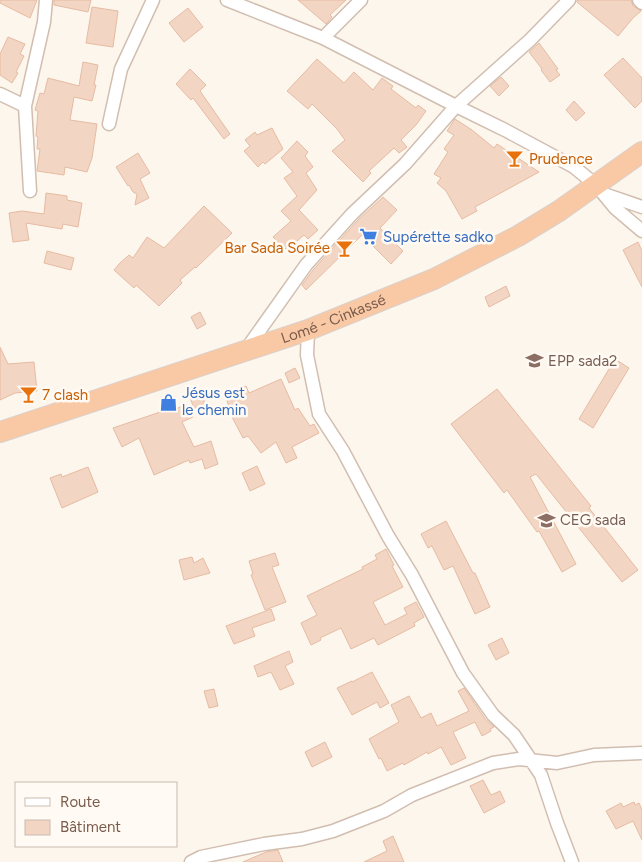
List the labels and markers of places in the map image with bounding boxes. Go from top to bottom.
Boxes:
bar icon: Prudence [505,149,525,169]
place label: Prudence [529,150,593,168]
supermarket icon: Supérette sadko [359,227,379,247]
place label: Supérette sadko [383,228,494,246]
bar icon: Bar Sada Soirée [334,238,354,258]
place label: Bar Sada Soirée [225,239,330,257]
school or university icon: EPP sada2 [524,351,544,371]
place label: EPP sada2 [548,352,617,370]
place label: Jésus est le chemin [182,384,247,419]
bar icon: 7 clash [18,385,38,405]
place label: 7 clash [42,386,88,404]
shop icon: Jésus est le chemin [158,392,178,412]
school or university icon: CEG sada [536,510,556,530]
place label: CEG sada [560,511,626,529]

